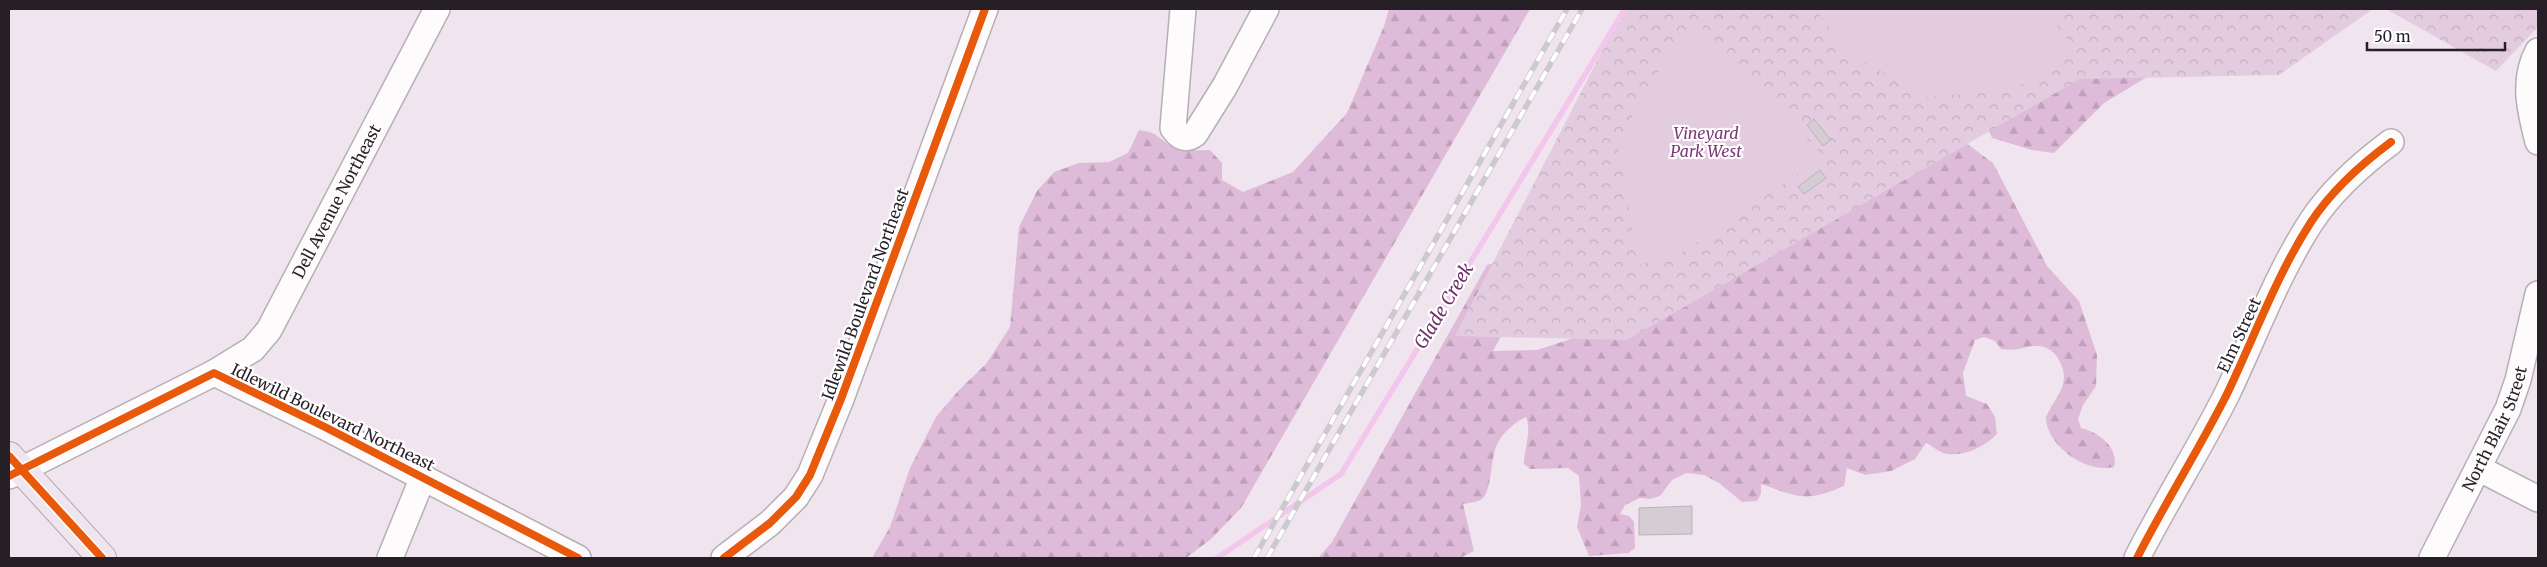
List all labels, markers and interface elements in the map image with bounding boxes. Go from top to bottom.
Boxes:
scale bar [2367,20,2504,52]
text: 50 m [2374,27,2411,46]
street label: Dell Avenue Northeast [288,120,385,282]
park label: Vineyard Park West [1670,123,1742,161]
street label: Idlewild Boulevard Northeast [817,185,913,403]
water label: Glade Creek [1409,258,1478,353]
street label: Elm Street [2213,294,2265,376]
street label: Idlewild Boulevard Northeast [228,359,439,475]
street label: North Blair Street [2458,364,2531,495]

